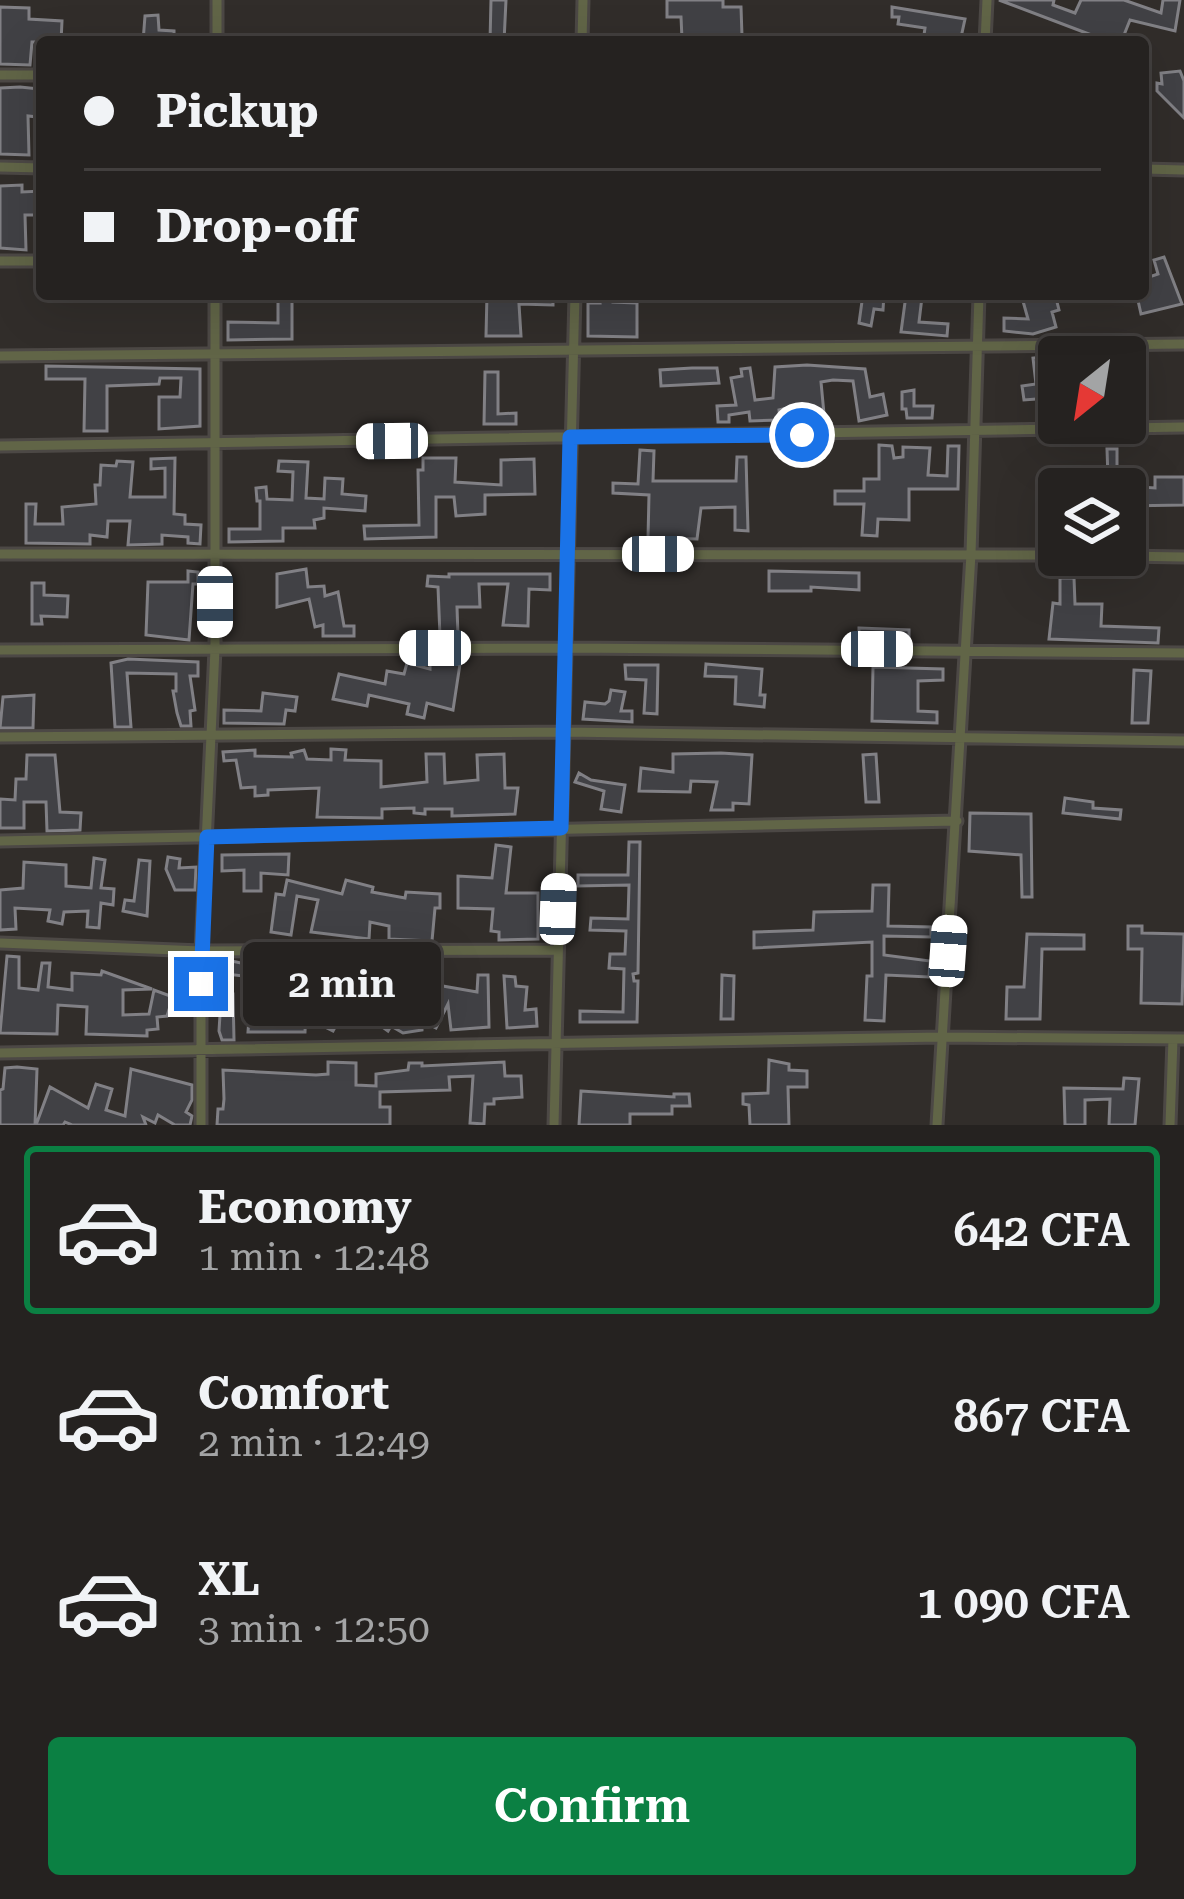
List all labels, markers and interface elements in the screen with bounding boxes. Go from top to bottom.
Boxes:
text: Pickup [156,85,319,138]
text: Drop-off [156,200,357,253]
north arrow [1038,336,1146,444]
map controls [1038,336,1146,576]
route start [775,408,829,462]
car [356,422,428,460]
button: layers [1038,468,1146,576]
car [622,536,694,572]
car [197,566,233,638]
car [399,630,471,666]
car [841,631,913,667]
car [539,872,577,946]
car [928,914,968,988]
callout: 2 min [243,942,441,1026]
route end [174,957,228,1011]
text: 2 min [288,961,396,1007]
icon: car [54,1176,162,1284]
text: Economy [198,1181,412,1234]
text: 642 CFA [953,1204,1130,1257]
text: 1 min · 12:48 [198,1234,430,1280]
icon: car [54,1362,162,1470]
text: Comfort [198,1367,389,1420]
text: 867 CFA [953,1390,1130,1443]
text: 2 min · 12:49 [198,1420,430,1466]
icon: car [54,1548,162,1656]
text: XL [198,1553,260,1606]
text: 1 090 CFA [917,1576,1130,1629]
text: 3 min · 12:50 [198,1606,430,1652]
button: Confirm [48,1737,1136,1875]

